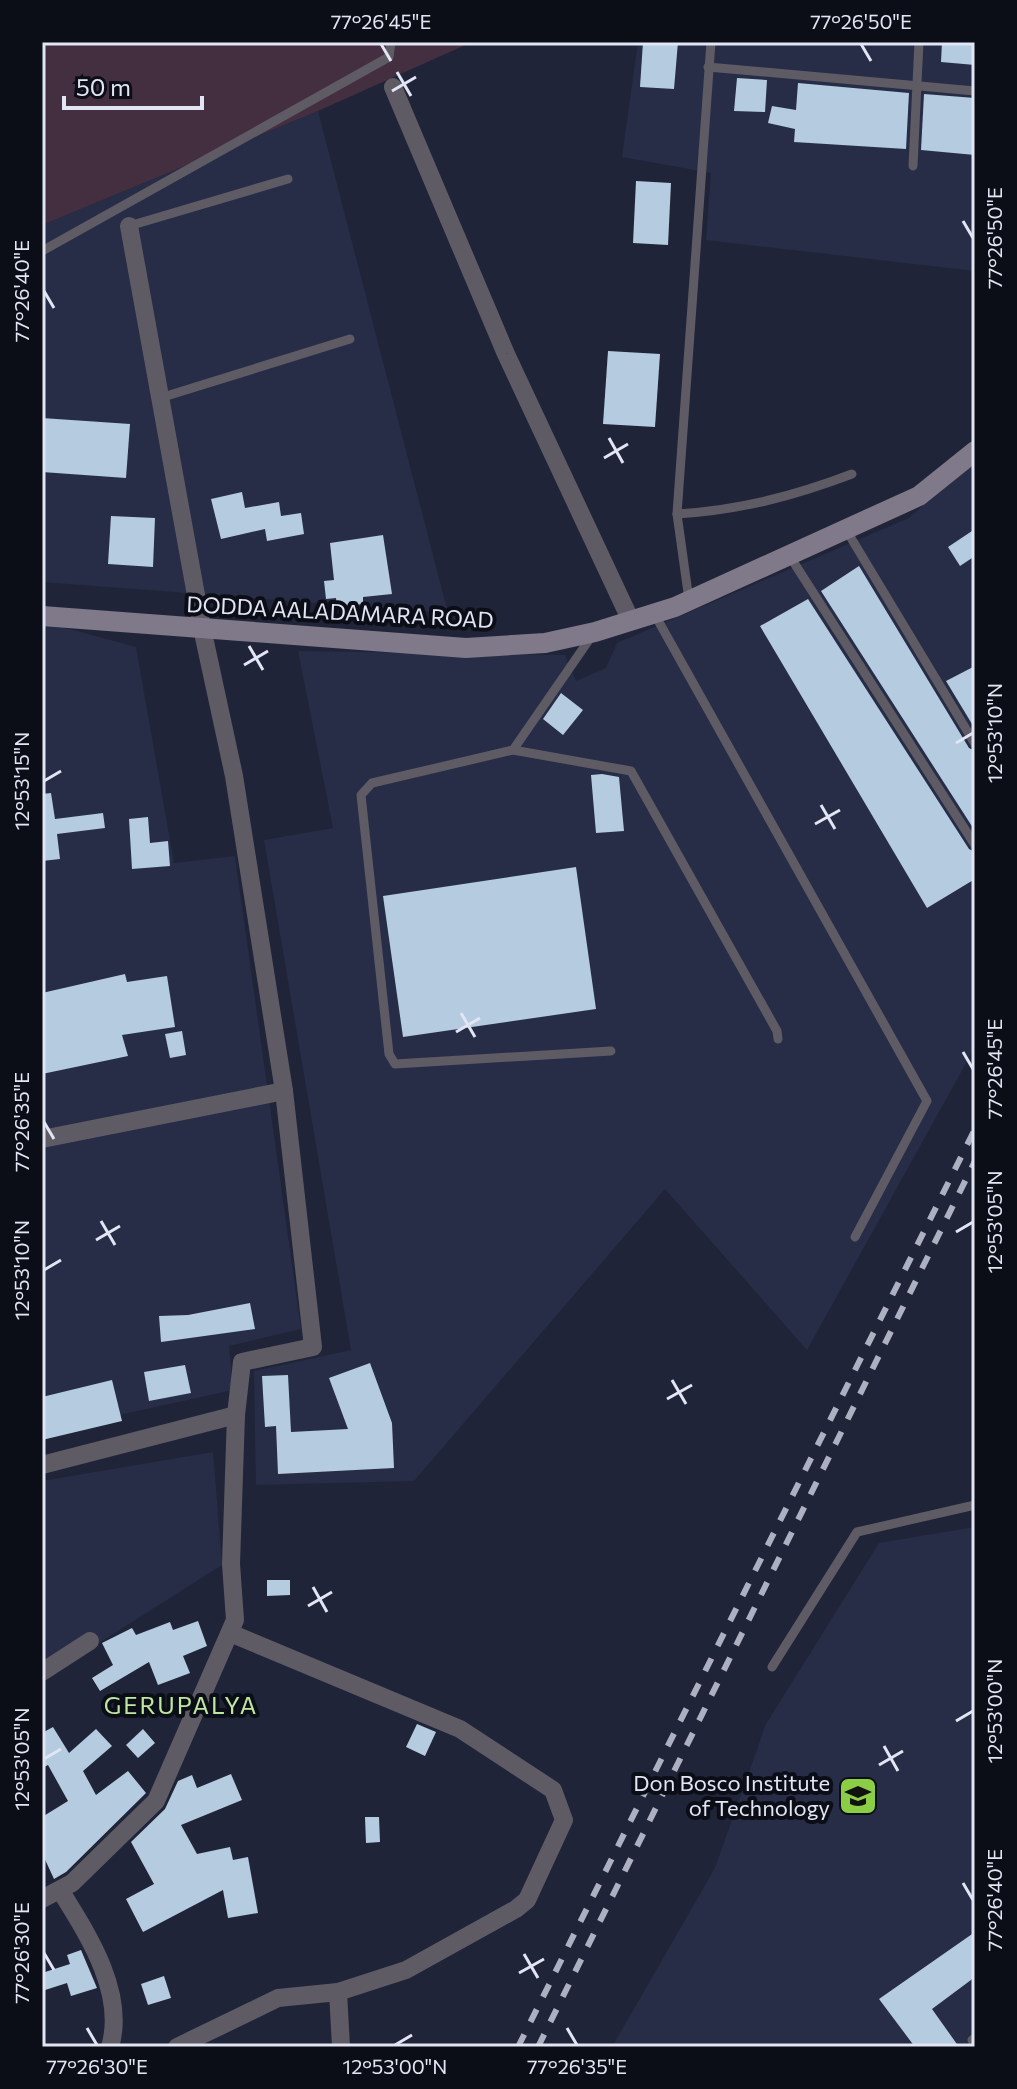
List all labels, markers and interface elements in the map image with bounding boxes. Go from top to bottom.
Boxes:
text: 77°26'45"E [331,9,431,33]
text: 77°26'50"E [810,9,912,33]
scale bar [64,60,202,110]
text: 50 m [76,72,131,101]
text: 77°26'50"E [982,187,1006,289]
text: 77°26'40"E [9,240,33,342]
street label: DODDA AALADAMARA ROAD [186,590,494,633]
text: 12°53'10"N [982,683,1006,783]
text: 12°53'15"N [9,732,33,830]
text: 77°26'45"E [982,1019,1006,1119]
text: 77°26'35"E [9,1072,33,1172]
text: 12°53'05"N [982,1170,1006,1274]
text: 12°53'10"N [9,1220,33,1320]
text: 12°53'00"N [982,1659,1006,1763]
district label: GERUPALYA [104,1690,258,1719]
text: 12°53'05"N [9,1707,33,1811]
place label: Don Bosco Institute of Technology [633,1769,830,1821]
school or university icon: Don Bosco Institute of Technology [837,1775,879,1817]
text: 77°26'40"E [982,1849,1006,1951]
text: 77°26'30"E [9,1902,33,2004]
text: 77°26'30"E [46,2054,148,2078]
text: 12°53'00"N [343,2054,447,2078]
text: 77°26'35"E [527,2054,627,2078]

